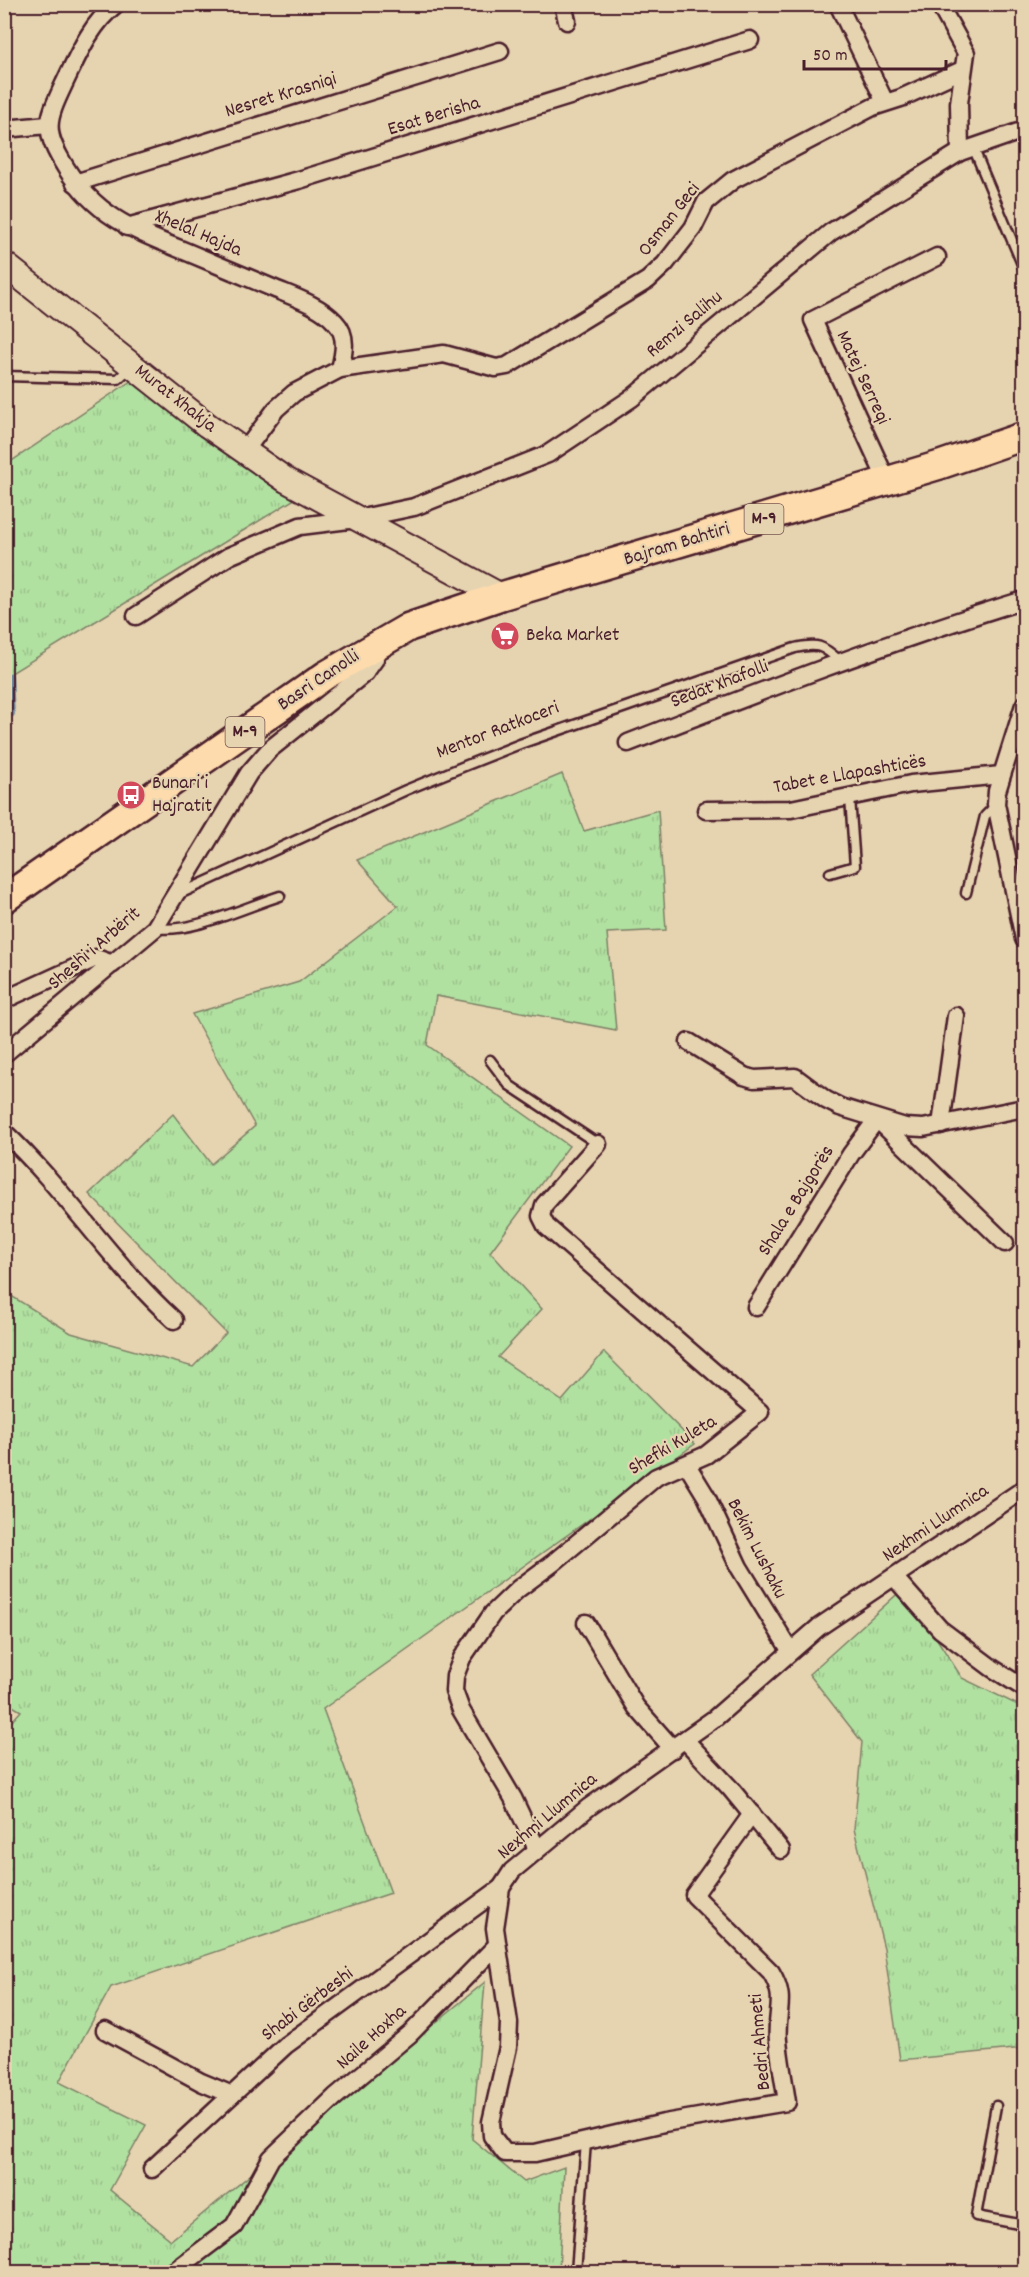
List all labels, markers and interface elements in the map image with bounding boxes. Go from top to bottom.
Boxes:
scale bar [804,33,946,71]
text: 50 m [813,44,848,69]
street label: Nesret Krasniqi [222,66,340,126]
street label: Esat Berisha [384,90,484,144]
street label: Osman Geci [632,177,708,263]
street label: Xhelal Hajda [150,203,246,265]
street label: Remzi Salihu [641,285,729,365]
street label: Matej Serreqi [828,326,896,430]
street label: Murat Xhakja [128,358,223,440]
road number: M-9 [744,504,783,534]
street label: Bajram Bahtiri [621,516,734,574]
supermarket icon: Beka Market [489,620,521,652]
place label: Beka Market [526,622,619,650]
street label: Basri Canolli [272,643,366,719]
street label: Sedat Xhafolli [667,653,773,717]
street label: Mentor Ratkoceri [433,695,564,767]
road number: M-9 [226,717,264,747]
street label: Tabet e Llapashticës [771,748,929,802]
place label: Bunari i Hajratit [152,770,212,821]
bus stop icon: Bunari i Hajratit [115,779,147,811]
street label: Sheshi i Arbërit [42,901,148,997]
street label: Shala e Bajgorës [752,1140,842,1262]
street label: Shefki Kuleta [624,1408,723,1483]
street label: Nexhmi Llumnica [877,1478,995,1570]
street label: Bekim Lushaku [719,1494,793,1604]
street label: Nexhmi Llumnica [492,1766,605,1867]
street label: Shabi Gërbeshi [256,1961,360,2049]
street label: Bedri Ahmeti [743,1992,779,2092]
street label: Naile Hoxha [331,1998,414,2077]

